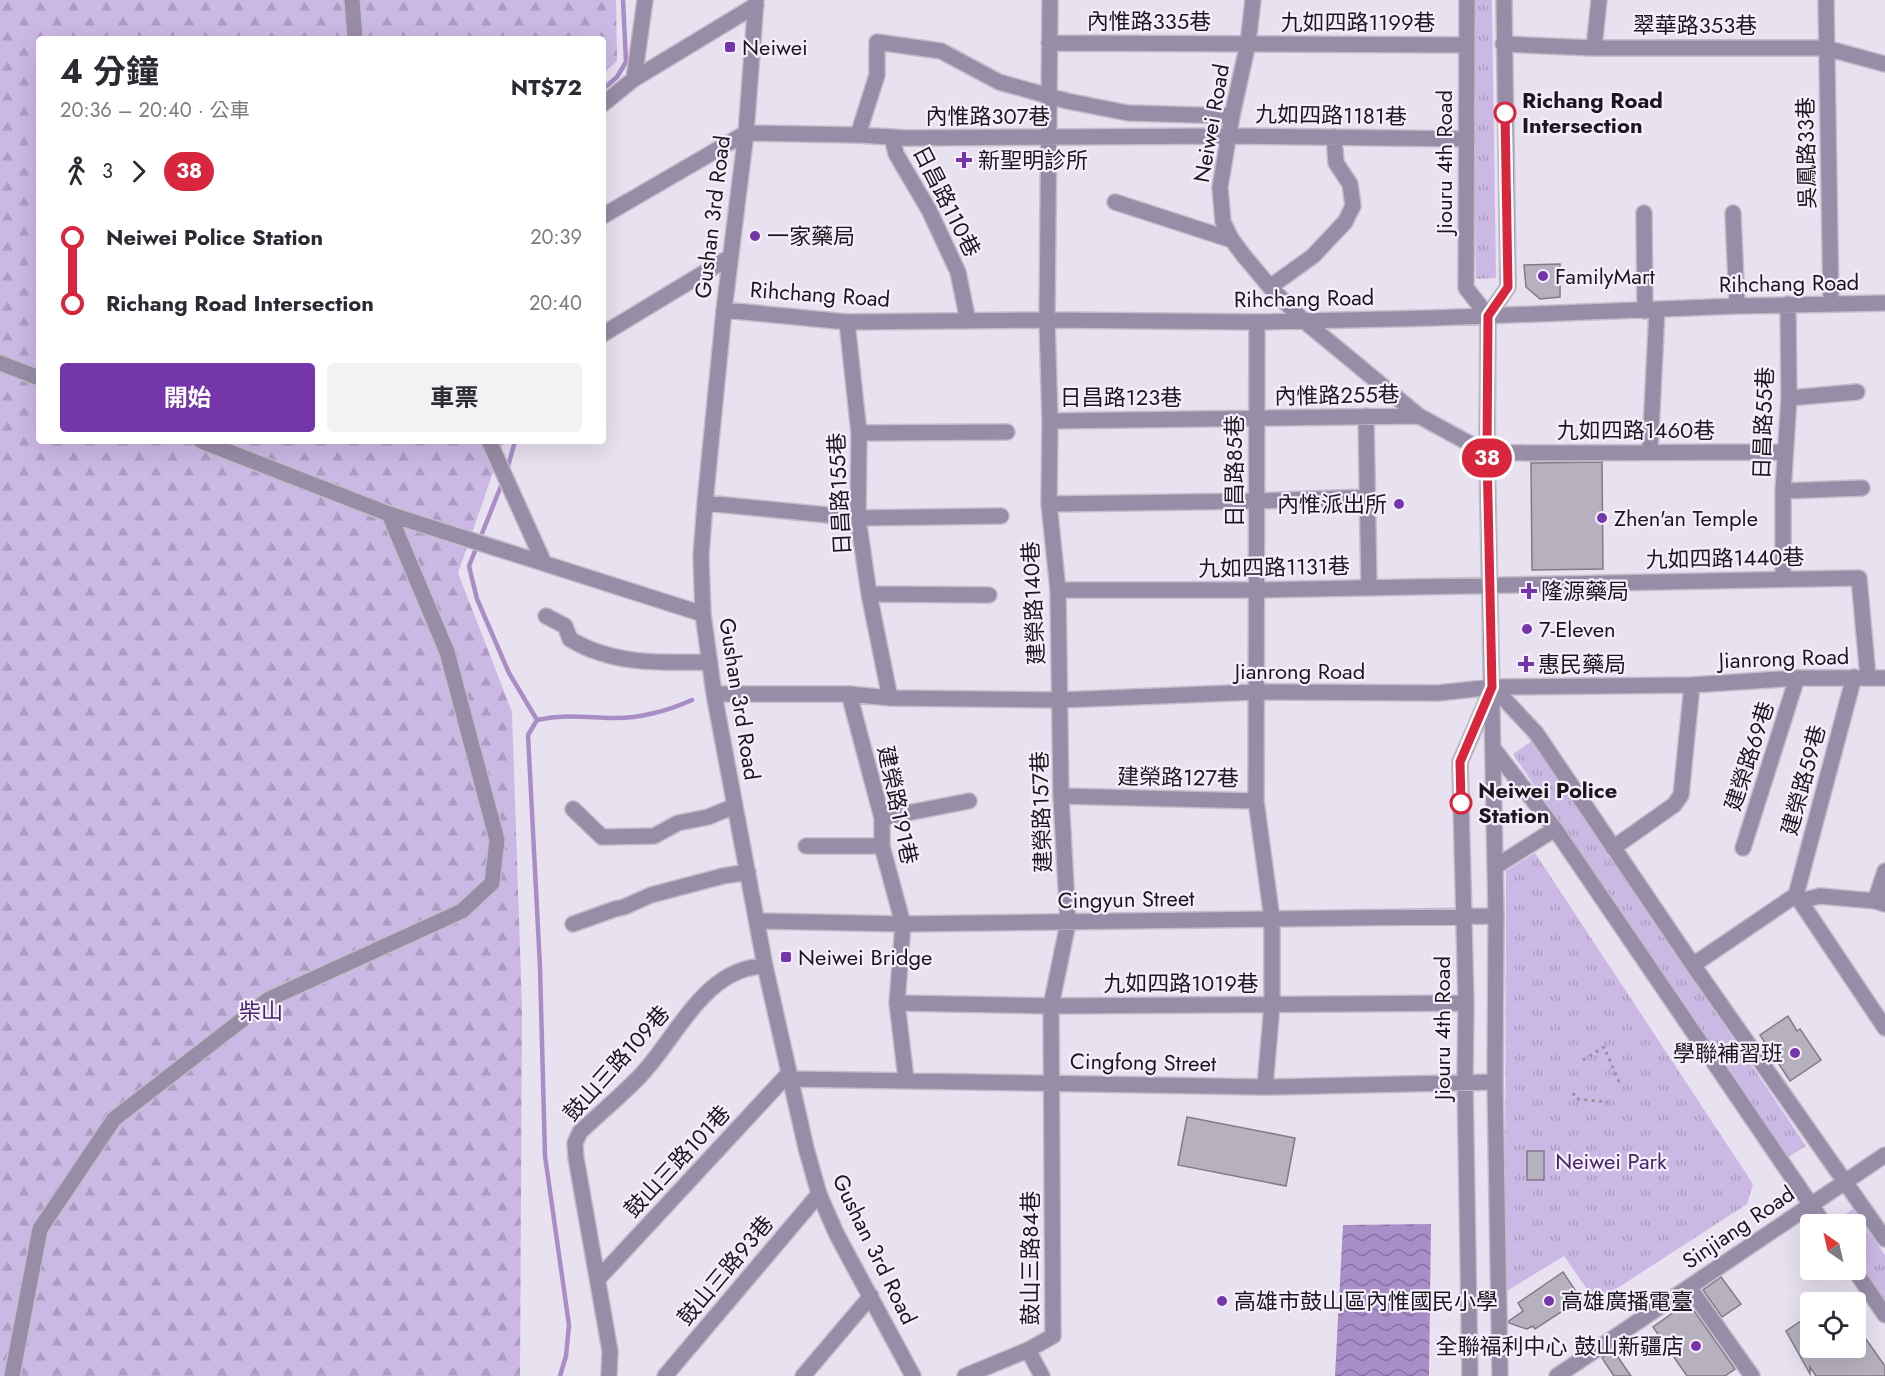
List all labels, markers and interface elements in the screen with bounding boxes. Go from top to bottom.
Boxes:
street label: 內惟路335巷 [1087,5,1211,37]
street label: 九如四路1199巷 [1280,6,1436,38]
street label: 翠華路353巷 [1633,9,1757,41]
place label: Neiwei [742,31,808,63]
marker: Neiwei [723,40,737,54]
text: 4 分鐘 [60,48,159,95]
street label: Neiwei Road [1185,61,1237,185]
text: NT$72 [511,71,582,103]
place label: Richang Road Intersection [1522,84,1663,141]
street label: Jiouru 4th Road [1428,90,1460,237]
text: 20:36 – 20:40 · 公車 [60,96,250,125]
street label: 吳鳳路33巷 [1789,97,1823,209]
street label: 九如四路1181巷 [1255,98,1407,132]
street label: 內惟路307巷 [926,100,1050,132]
marker: Richang Road Intersection [1494,102,1516,124]
street label: Gushan 3rd Road [686,134,738,300]
street label: 日昌路110巷 [905,140,989,262]
place label: 新聖明診所 [978,144,1088,176]
marker: 新聖明診所 [955,151,973,169]
icon: walk [60,155,93,188]
icon: forward [122,155,155,188]
text: 38 [176,156,202,186]
text: 3 [102,157,113,186]
place label: 一家藥局 [767,220,855,252]
text: Neiwei Police Station [106,221,323,253]
text: 20:39 [530,223,582,252]
marker: 一家藥局 [748,229,762,243]
place label: FamilyMart [1555,260,1655,292]
street label: Rihchang Road [1719,266,1859,300]
marker: FamilyMart [1536,269,1550,283]
street label: Rihchang Road [749,273,891,315]
street label: Rihchang Road [1234,281,1374,315]
text: Richang Road Intersection [106,287,374,319]
text: 20:40 [529,289,582,318]
button: 開始 [60,363,315,432]
button: 車票 [327,363,582,432]
street label: 日昌路55巷 [1745,366,1781,480]
street label: 內惟路255巷 [1274,378,1400,412]
street label: 日昌路123巷 [1060,381,1182,413]
street label: 九如四路1460巷 [1557,414,1715,446]
street label: 日昌路85巷 [1218,415,1250,527]
street label: 日昌路155巷 [820,432,858,556]
line badge: 38 [1460,438,1514,478]
text: 38 [1474,443,1500,473]
place label: 內惟派出所 [1277,488,1387,520]
marker: 內惟派出所 [1392,497,1406,511]
place label: Zhen'an Temple [1614,502,1758,534]
marker: Zhen'an Temple [1595,511,1609,525]
street label: 建榮路140巷 [1014,540,1052,666]
street label: 九如四路1440巷 [1645,541,1805,575]
street label: 九如四路1131巷 [1198,550,1350,584]
place label: 隆源藥局 [1541,575,1629,607]
marker: 隆源藥局 [1522,584,1536,598]
place label: 7-Eleven [1539,613,1616,645]
street label: Gushan 3rd Road [711,616,769,782]
marker: 7-Eleven [1520,622,1534,636]
street label: Jianrong Road [1715,640,1850,676]
place label: 惠民藥局 [1538,648,1626,680]
street label: Jianrong Road [1232,655,1365,687]
marker: 惠民藥局 [1519,657,1533,671]
street label: 建榮路69巷 [1716,697,1782,815]
street label: 建榮路59巷 [1773,721,1833,839]
street label: 建榮路191巷 [870,743,926,867]
street label: 建榮路157巷 [1023,751,1059,873]
street label: 建榮路127巷 [1117,760,1239,794]
place label: Neiwei Police Station [1478,774,1617,831]
marker: Neiwei Police Station [1450,792,1472,814]
street label: Cingyun Street [1057,882,1195,916]
place label: Neiwei Bridge [798,941,932,973]
marker: Neiwei Bridge [779,950,793,964]
street label: Jiouru 4th Road [1426,956,1458,1103]
street label: 九如四路1019巷 [1103,967,1259,999]
park label: 柴山 [239,995,283,1027]
street label: 鼓山三路109巷 [555,998,677,1128]
place label: 學聯補習班 [1673,1037,1783,1069]
street label: Cingfong Street [1070,1045,1217,1079]
marker: 學聯補習班 [1788,1046,1802,1060]
street label: 鼓山三路101巷 [617,1098,737,1224]
park label: Neiwei Park [1555,1145,1667,1177]
street label: Gushan 3rd Road [825,1168,925,1330]
street label: Sinjiang Road [1675,1178,1801,1276]
street label: 鼓山三路84巷 [1014,1191,1046,1325]
street label: 鼓山三路93巷 [669,1208,781,1332]
north arrow [1800,1214,1866,1280]
map controls [1800,1214,1866,1358]
place label: 高雄市鼓山區內惟國民小學 [1234,1285,1498,1317]
place label: 高雄廣播電臺 [1561,1285,1693,1317]
button: locate [1800,1292,1866,1358]
marker: 高雄市鼓山區內惟國民小學 [1215,1294,1229,1308]
marker: 高雄廣播電臺 [1542,1294,1556,1308]
place label: 全聯福利中心 鼓山新疆店 [1435,1330,1684,1362]
marker: 全聯福利中心 鼓山新疆店 [1689,1339,1703,1353]

